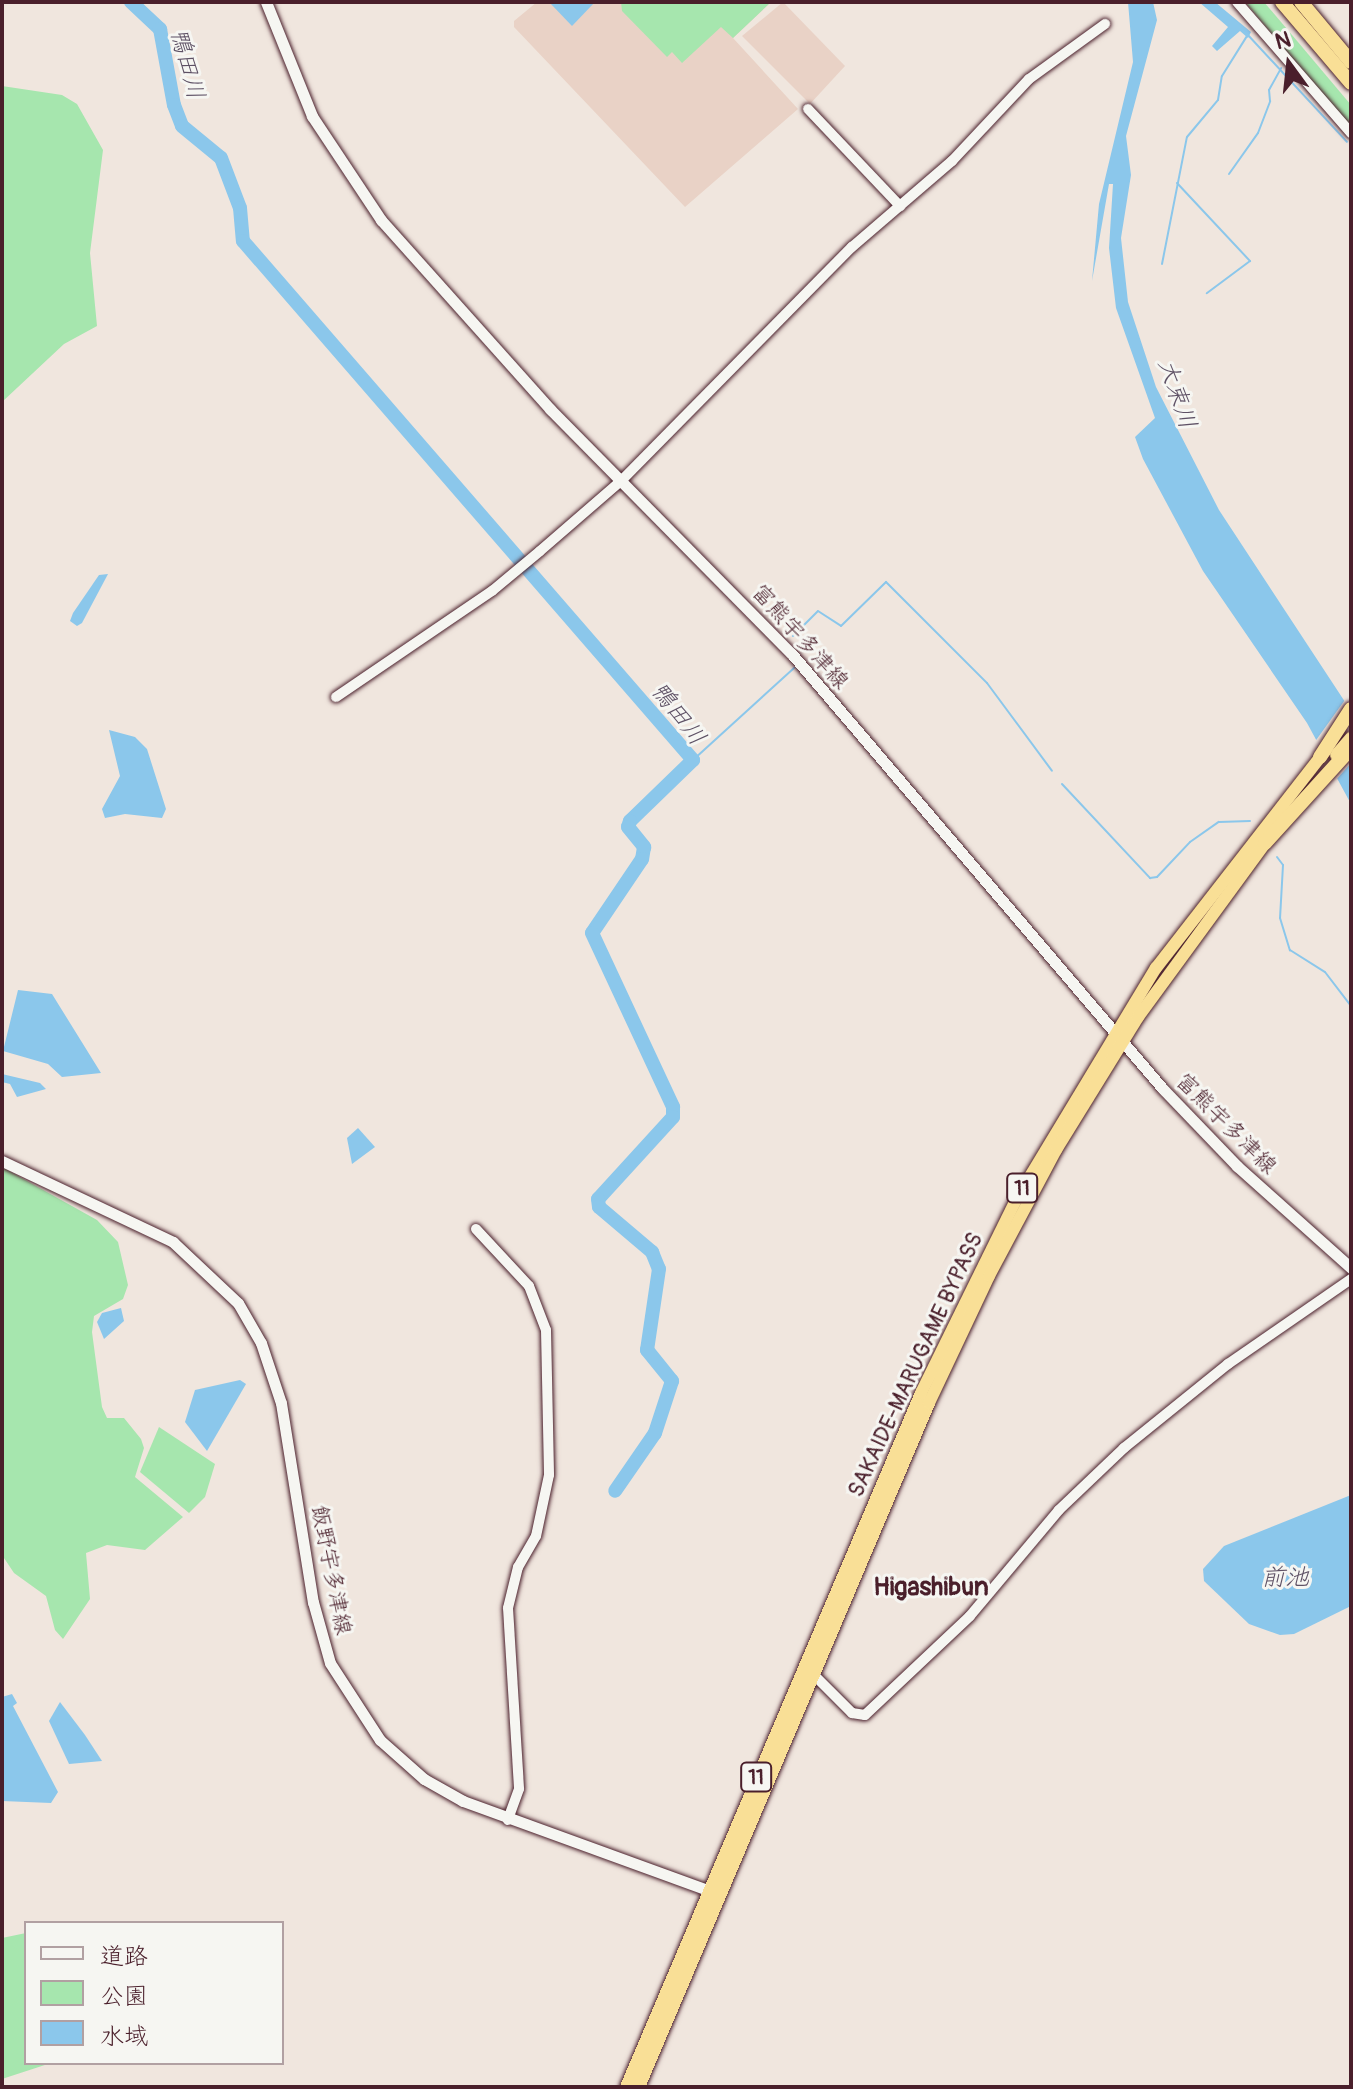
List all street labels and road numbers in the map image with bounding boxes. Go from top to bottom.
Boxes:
street label: 富熊宇多津線 [746,579,854,695]
street label: 富熊宇多津線 [1170,1068,1282,1180]
road number: 11 [1006,1172,1038,1204]
street label: SAKAIDE-MARUGAME BYPASS [843,1229,989,1501]
street label: 飯野宇多津線 [305,1503,357,1637]
road number: 11 [740,1761,772,1793]

